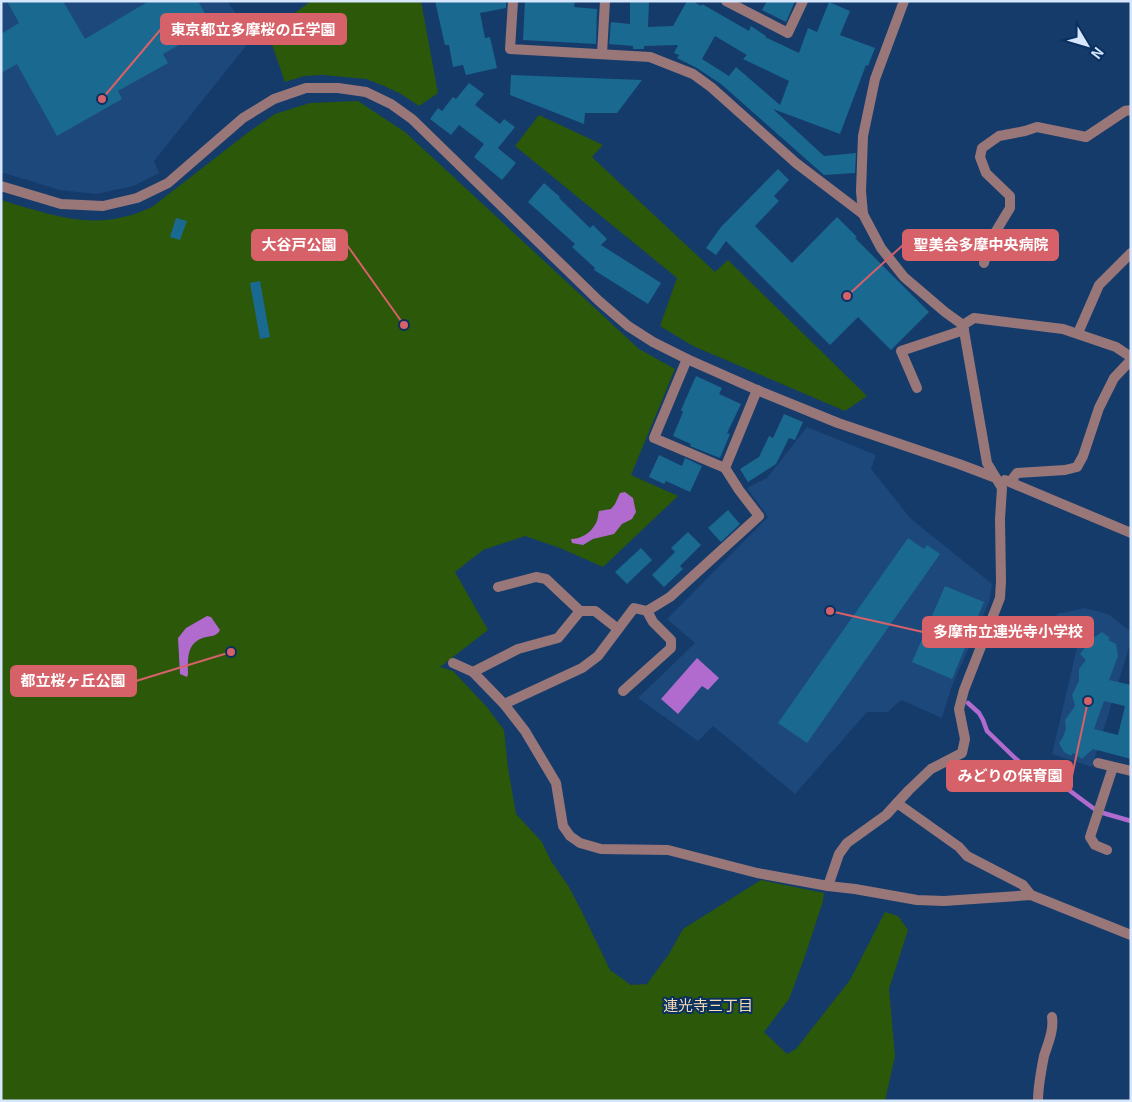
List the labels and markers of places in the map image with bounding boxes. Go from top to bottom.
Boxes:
callout: 東京都立多摩桜の丘学園 [161,14,346,44]
callout: 大谷戸公園 [252,230,347,260]
callout: 聖美会多摩中央病院 [903,230,1058,260]
callout: 多摩市立連光寺小学校 [923,617,1093,647]
callout: 都立桜ヶ丘公園 [11,666,136,696]
callout: みどりの保育園 [947,761,1072,791]

